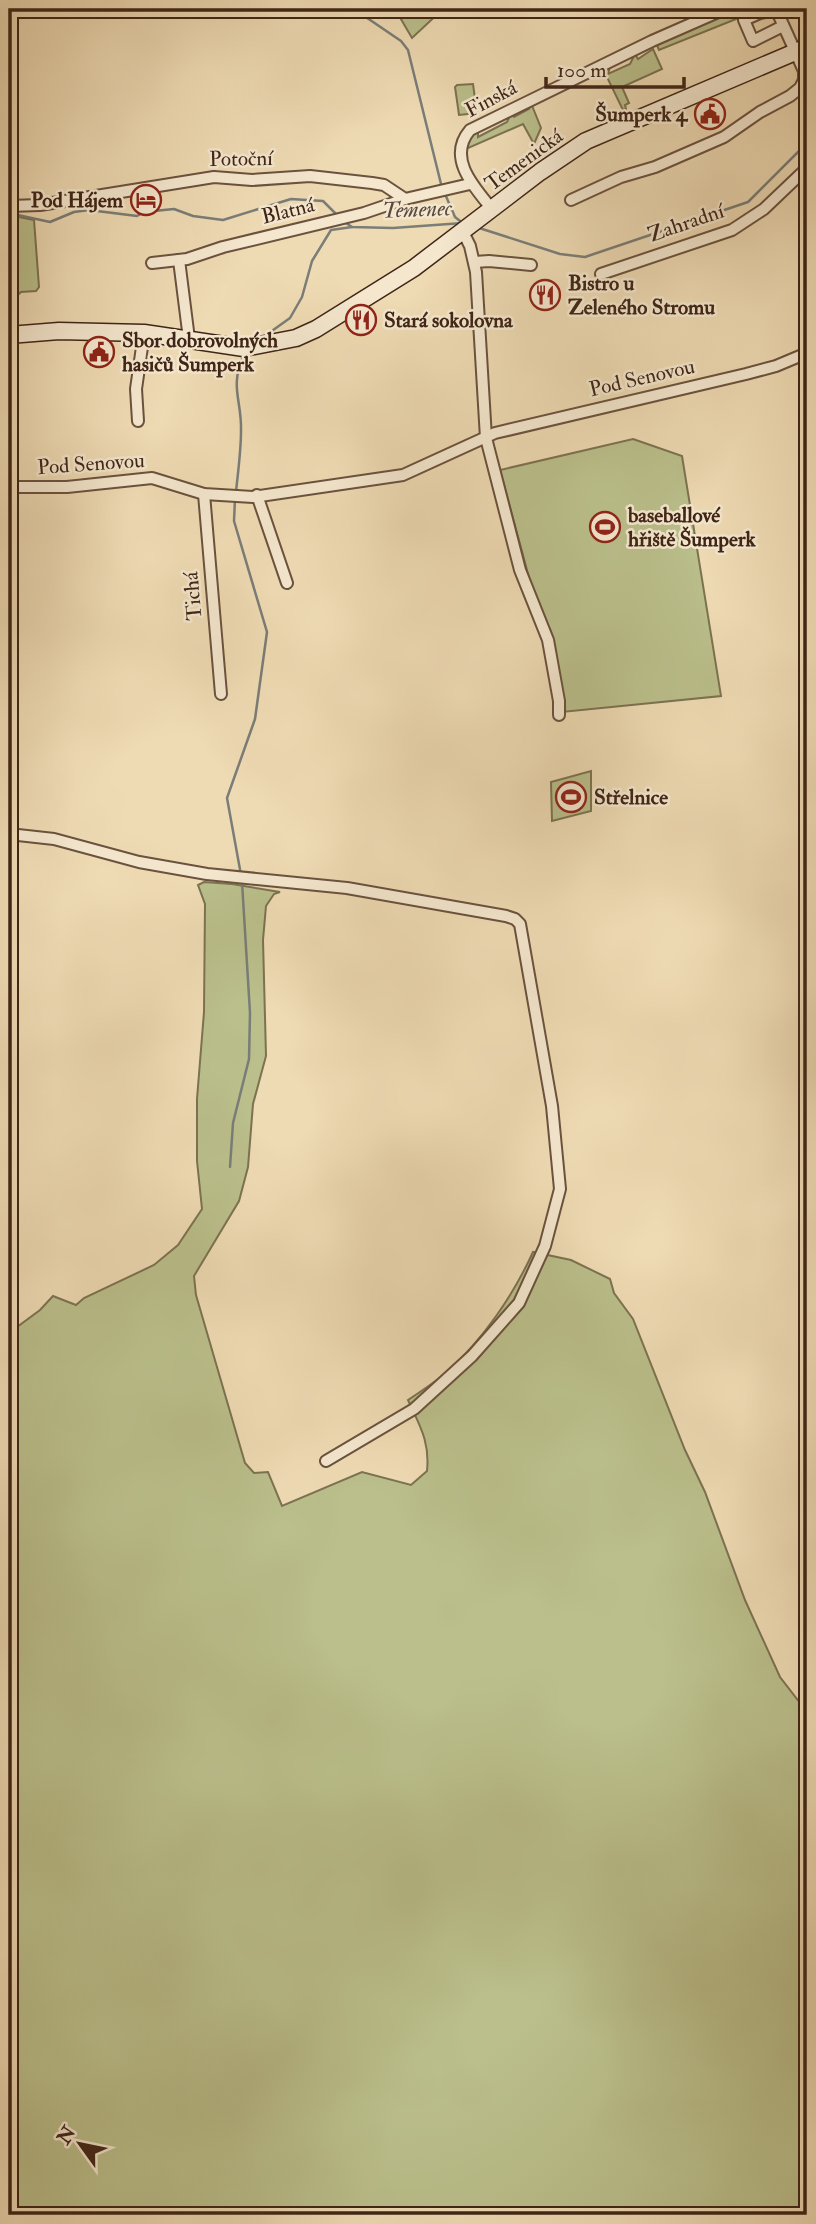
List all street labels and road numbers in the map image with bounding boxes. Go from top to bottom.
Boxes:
street label: Finská [460,74,522,124]
street label: Temenická [480,122,569,197]
street label: Potoční [209,145,274,173]
street label: Blatná [259,191,318,231]
street label: Zahradní [644,197,729,249]
street label: Pod Senovou [587,353,698,403]
street label: Pod Senovou [36,447,146,481]
street label: Tichá [177,570,209,622]

